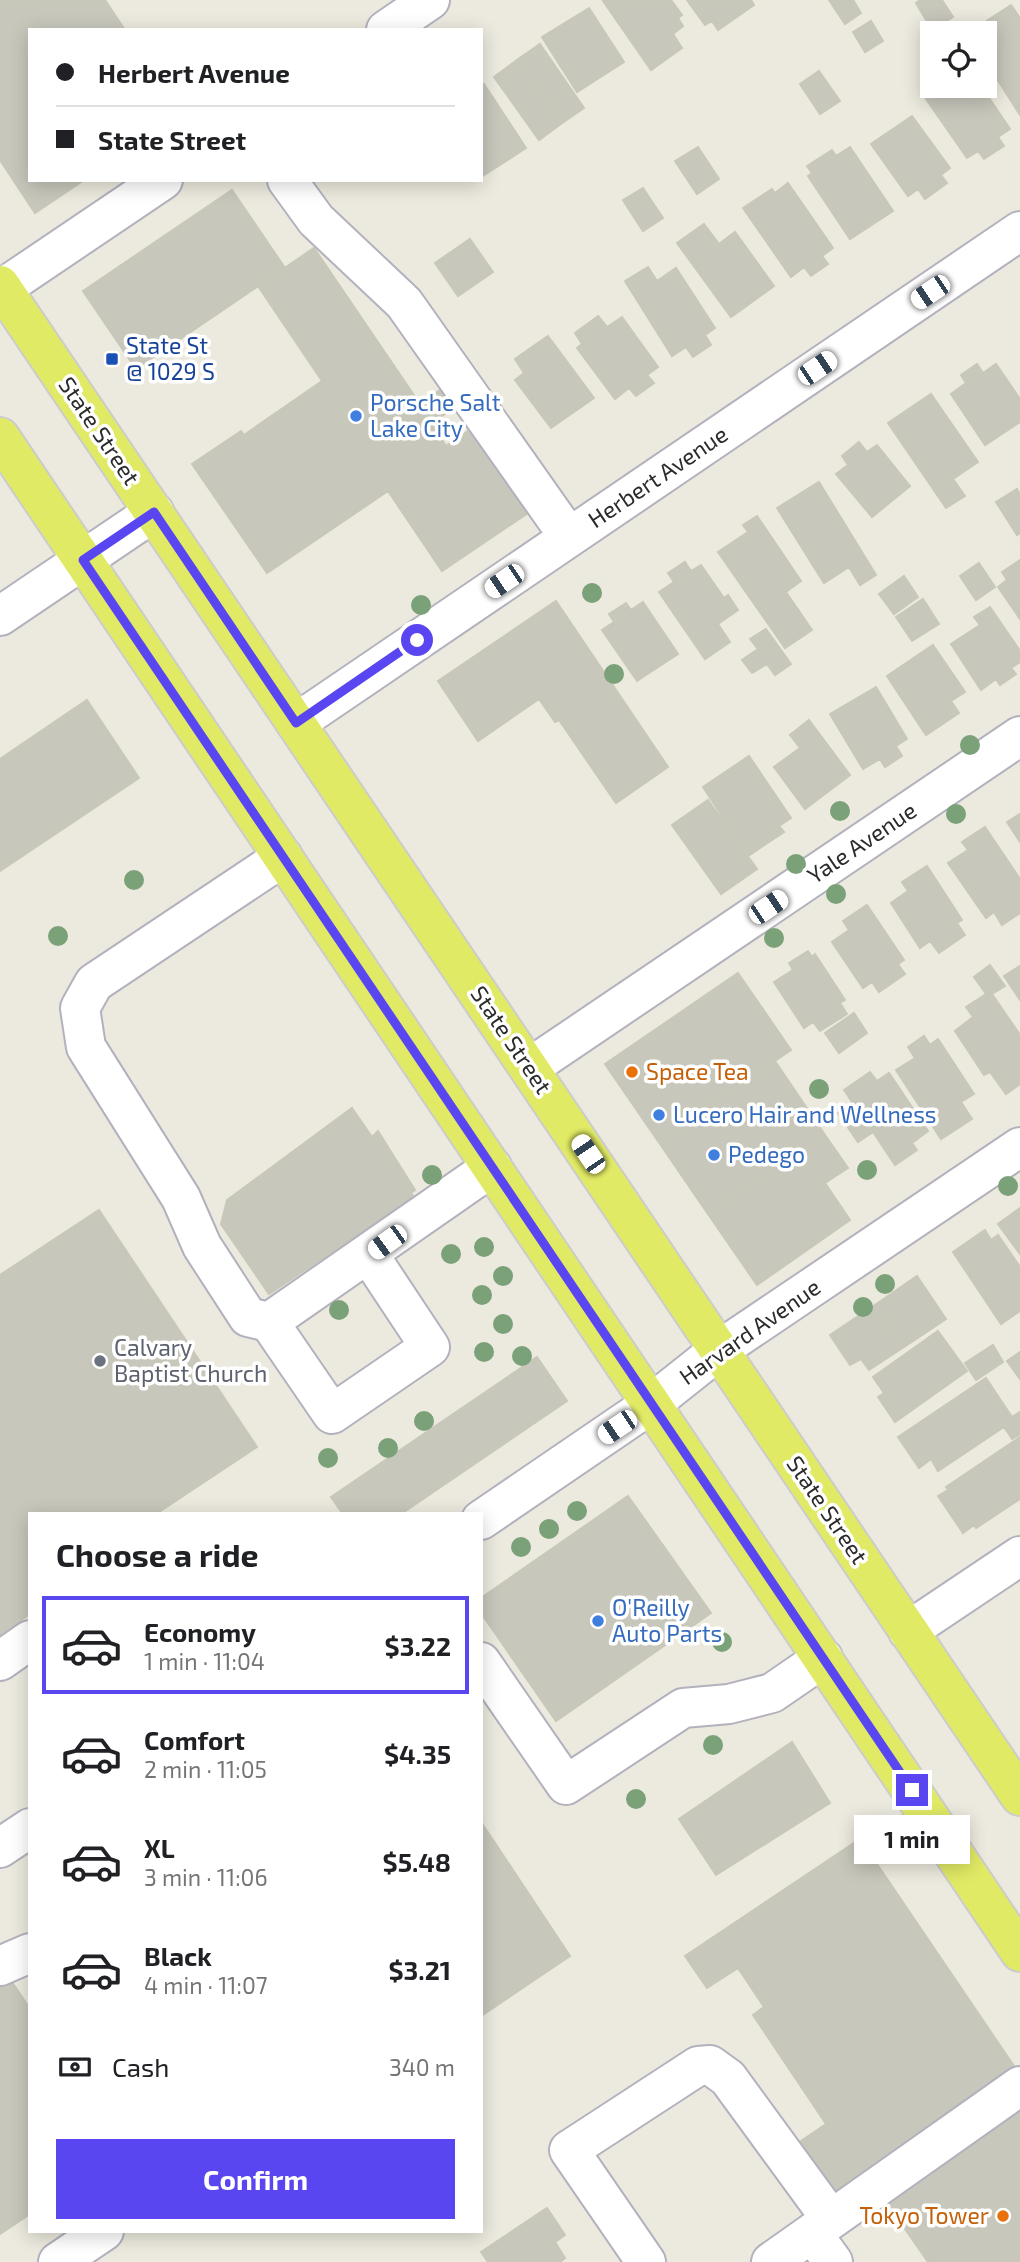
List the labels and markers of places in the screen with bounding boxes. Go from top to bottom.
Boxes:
place label: State St @ 1029 S [126,331,215,385]
marker: State St @ 1029 S [104,351,120,367]
place label: Porsche Salt Lake City [370,388,501,442]
marker: Porsche Salt Lake City [348,408,364,424]
place label: Space Tea [646,1057,749,1085]
marker: Space Tea [624,1064,640,1080]
place label: Lucero Hair and Wellness [673,1100,937,1128]
marker: Lucero Hair and Wellness [651,1107,667,1123]
place label: Pedego [728,1140,805,1168]
marker: Pedego [706,1147,722,1163]
place label: Calvary Baptist Church [114,1333,267,1387]
marker: Calvary Baptist Church [92,1353,108,1369]
place label: O'Reilly Auto Parts [612,1593,722,1647]
marker: O'Reilly Auto Parts [590,1613,606,1629]
place label: Tokyo Tower [860,2201,989,2229]
marker: Tokyo Tower [995,2208,1011,2224]

